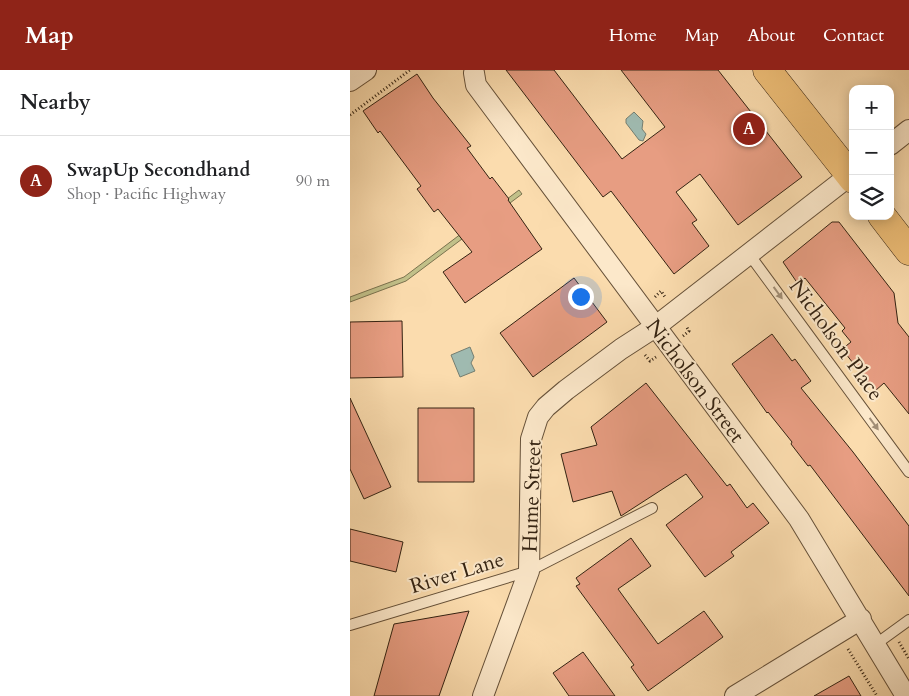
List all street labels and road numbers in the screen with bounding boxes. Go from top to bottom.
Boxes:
street label: Nicholson Place [782,273,890,407]
street label: Nicholson Street [639,313,751,449]
street label: Hume Street [516,439,548,553]
street label: River Lane [406,545,508,601]

